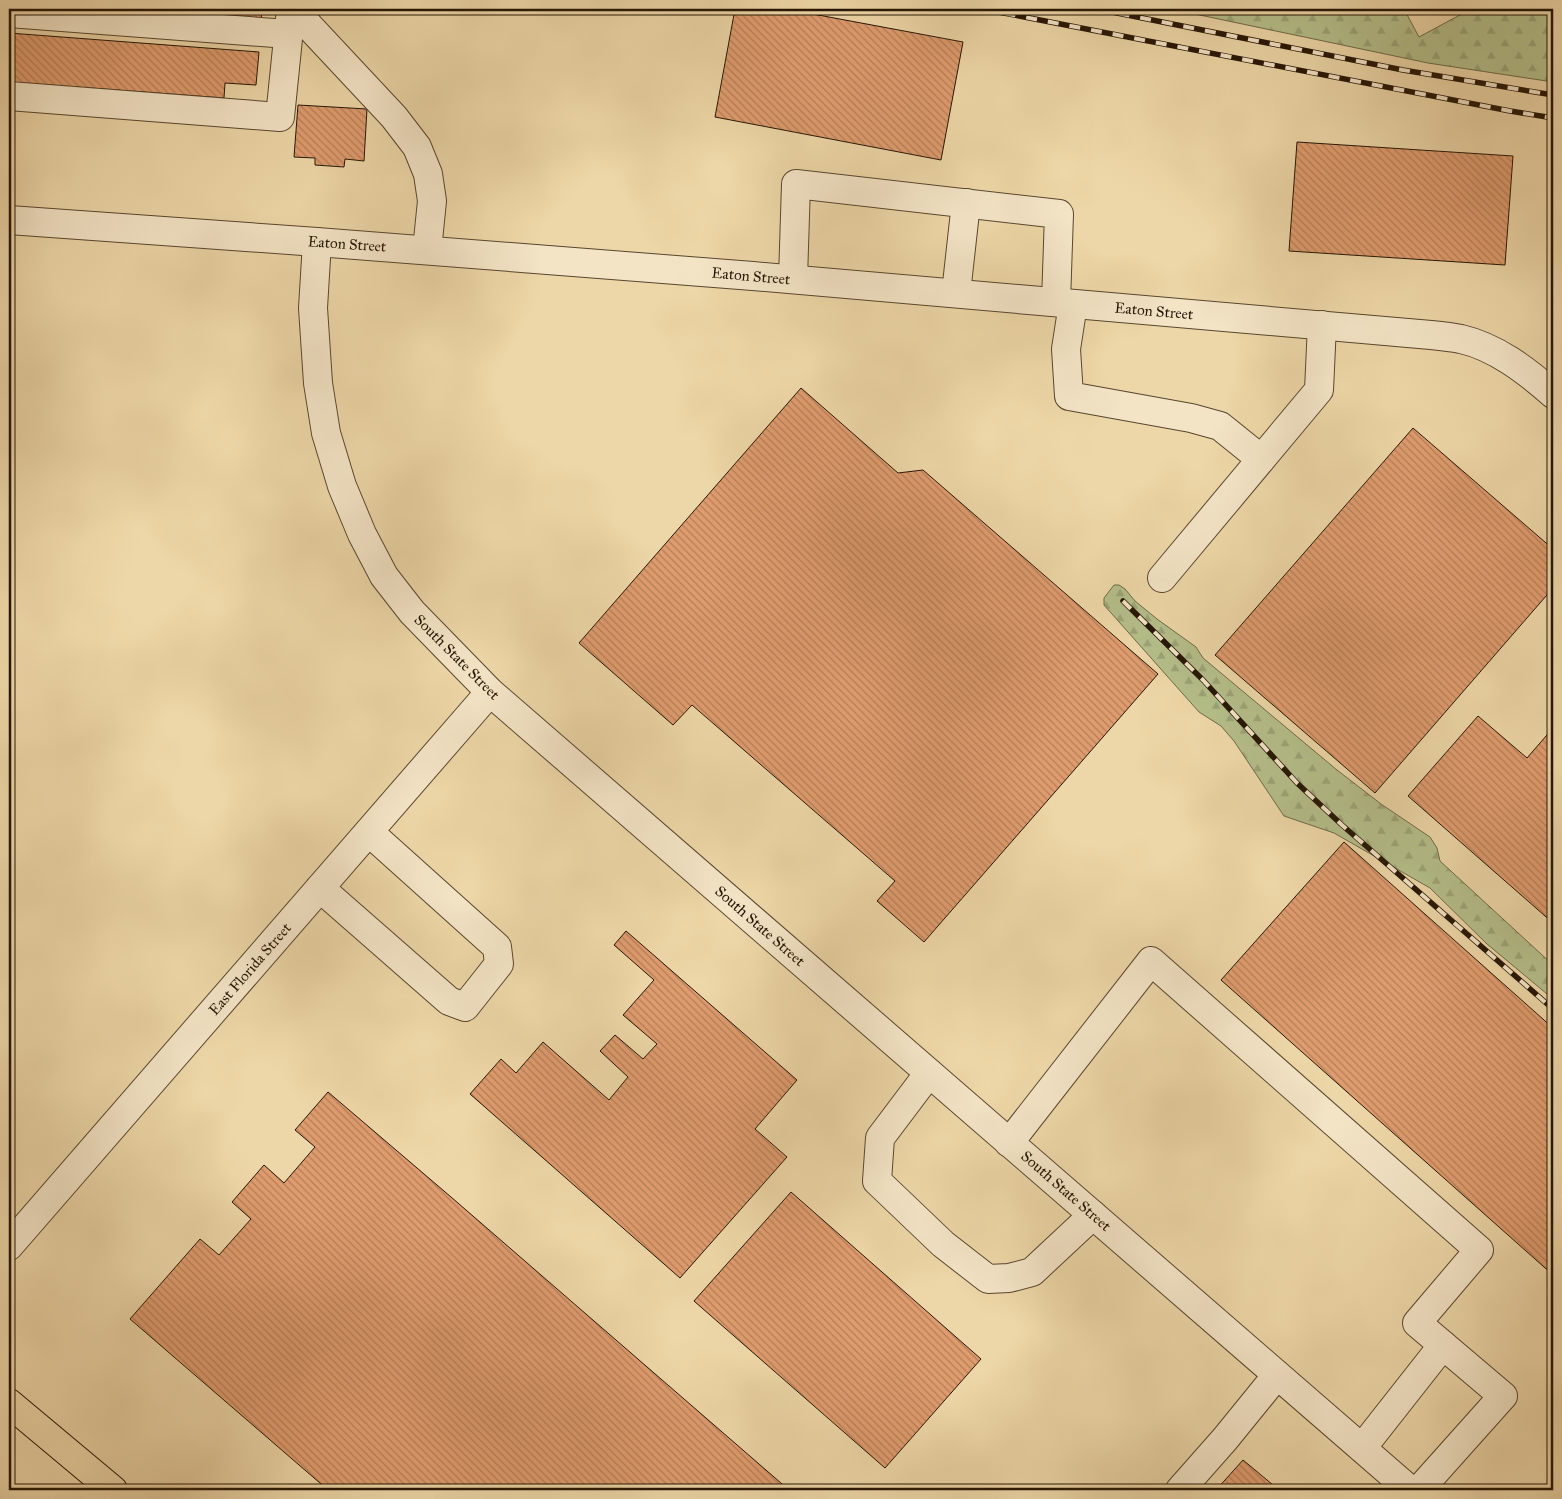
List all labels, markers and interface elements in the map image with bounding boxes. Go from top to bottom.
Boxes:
street label: Eaton Street [307,232,388,256]
street label: Eaton Street [711,264,792,288]
street label: Eaton Street [1114,299,1195,323]
street label: South State Street [411,611,504,704]
street label: South State Street [711,882,809,970]
street label: East Florida Street [205,919,295,1019]
street label: South State Street [1017,1147,1115,1235]

